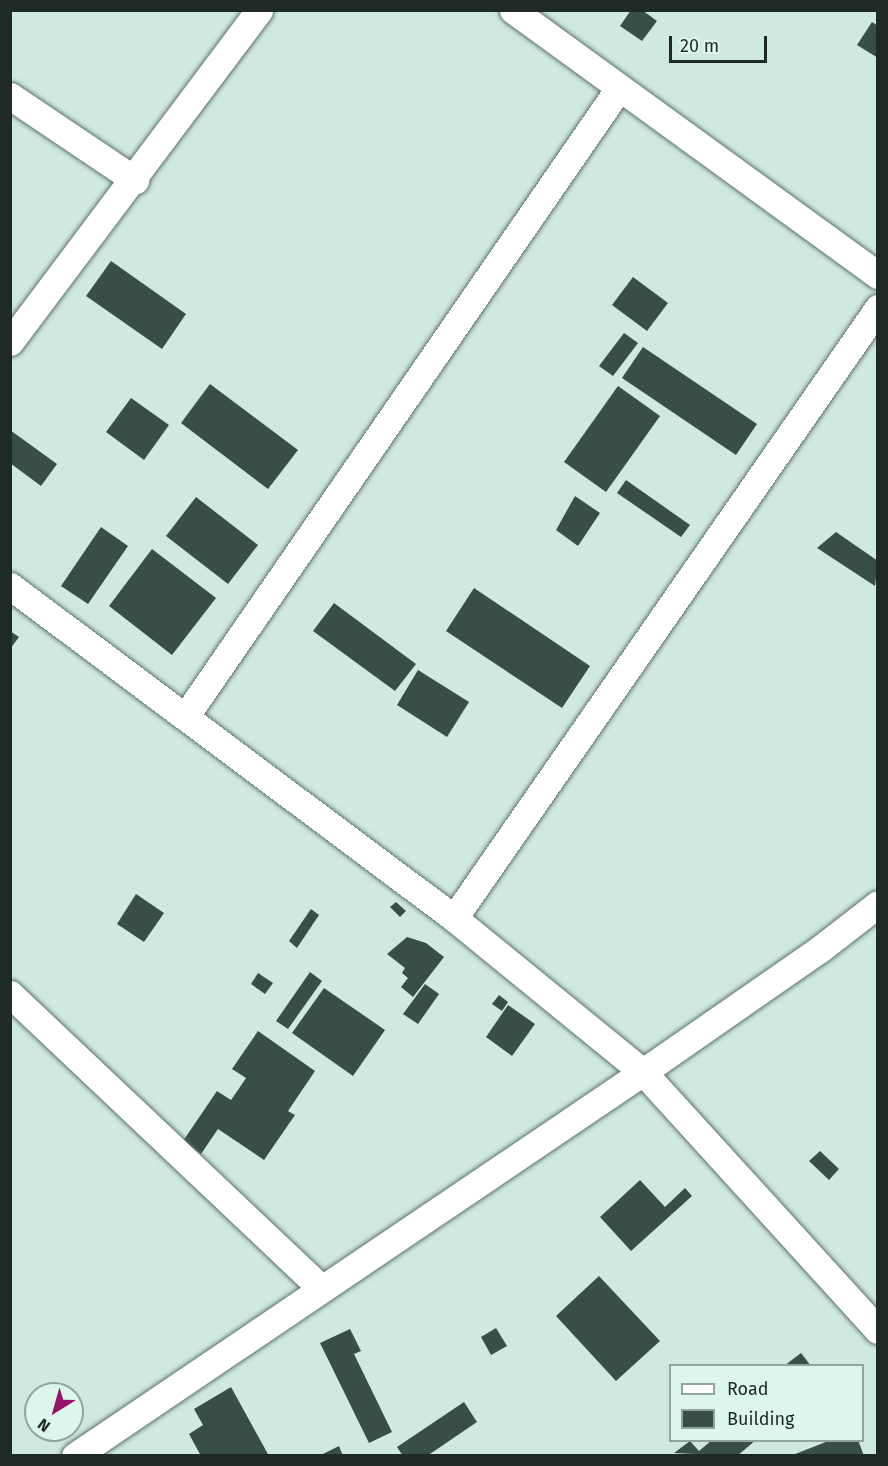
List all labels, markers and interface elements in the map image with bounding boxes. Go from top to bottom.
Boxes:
scale bar [672,24,770,62]
text: 20 m [680,35,719,57]
legend [669,1364,864,1442]
text: Road [727,1378,769,1400]
north arrow [24,1382,84,1442]
text: Building [727,1408,794,1430]
text: N [34,1414,54,1436]

